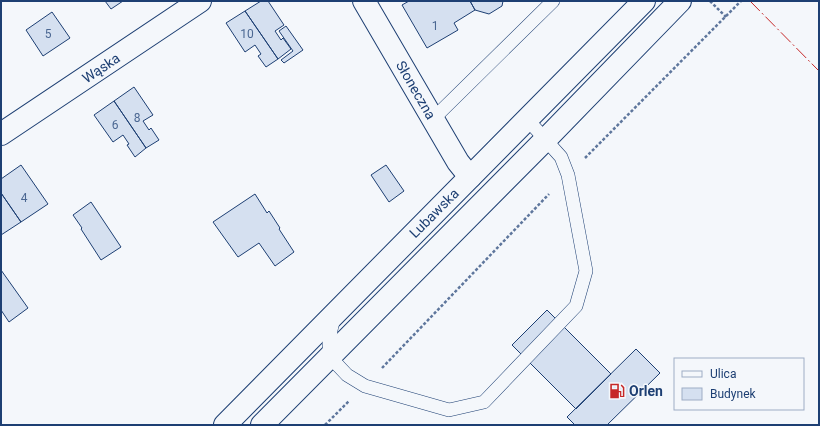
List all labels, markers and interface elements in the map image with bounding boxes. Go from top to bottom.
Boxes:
house number: 1 [432,19,438,33]
house number: 5 [45,27,52,41]
house number: 10 [240,27,254,41]
street label: Wąska [79,50,123,86]
street label: Słoneczna [393,58,439,122]
house number: 8 [134,111,141,125]
house number: 6 [112,118,119,132]
street label: Lubawska [406,185,462,241]
house number: 4 [21,191,28,205]
legend [674,358,804,410]
text: Ulica [710,367,736,381]
fuel station icon: Orlen [608,382,626,400]
place label: Orlen [629,383,663,399]
text: Budynek [710,387,757,401]

